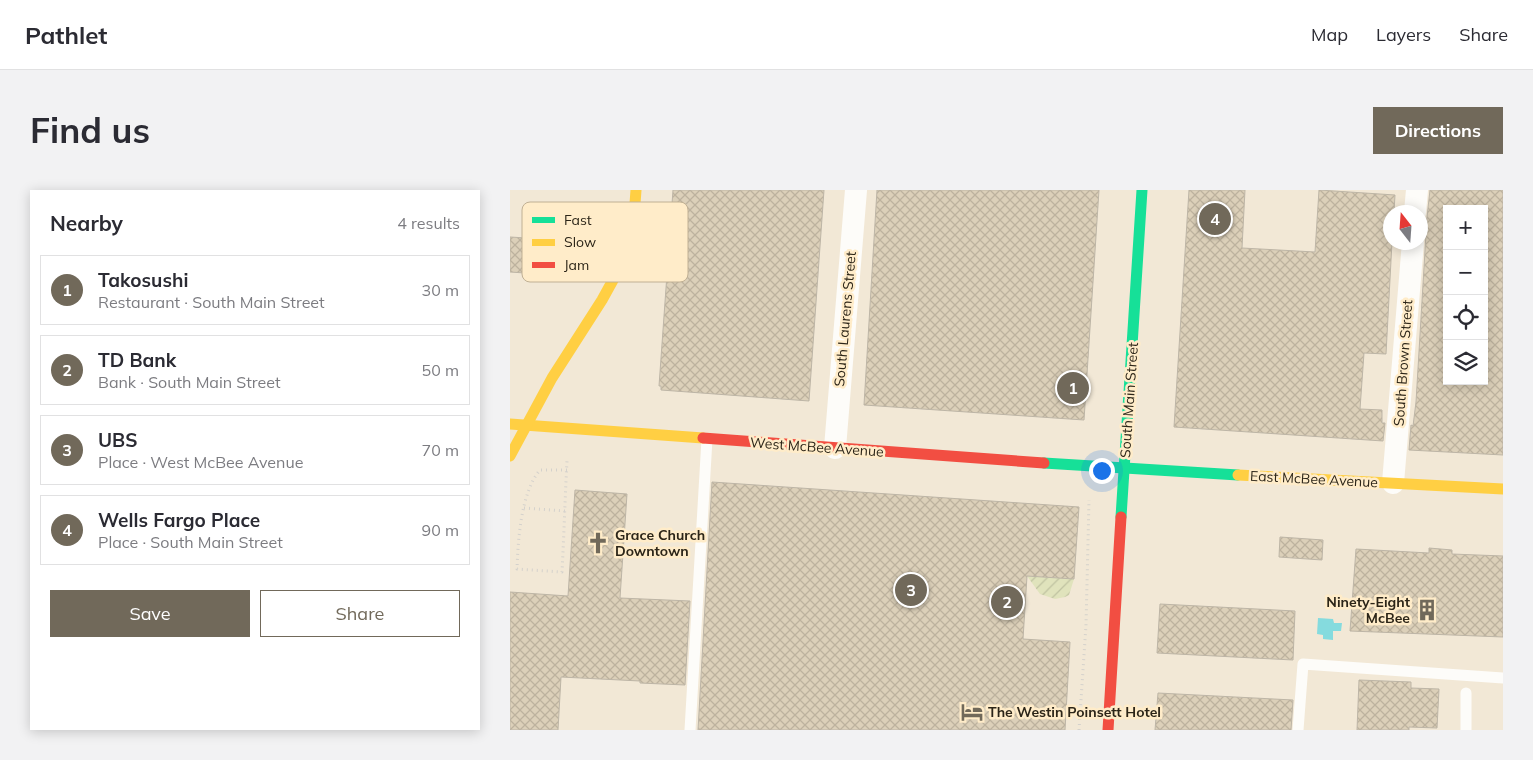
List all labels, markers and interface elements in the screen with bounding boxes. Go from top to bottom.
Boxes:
text: Pathlet [25,20,107,50]
text: Map [1311,23,1348,46]
text: Layers [1376,23,1431,46]
text: Share [1459,23,1508,46]
button: Directions [1373,107,1503,154]
text: Find us [30,108,150,152]
pin: 4 [1199,200,1231,238]
legend [522,202,688,282]
north arrow [1383,205,1428,250]
map controls [1443,205,1488,385]
button: + [1443,205,1488,250]
text: Nearby [50,210,123,236]
text: Fast [564,211,592,229]
text: 4 results [397,213,460,233]
text: Slow [564,233,596,251]
street label: South Laurens Street [830,250,860,387]
button: − [1443,250,1488,295]
text: Jam [564,256,589,274]
text: Takosushi [98,268,188,292]
text: 1 [62,280,72,300]
text: 30 m [422,280,459,300]
text: Restaurant · South Main Street [98,292,325,312]
button: locate [1443,295,1488,340]
street label: South Brown Street [1390,299,1416,427]
button: layers [1443,340,1488,385]
street label: South Main Street [1116,341,1142,458]
text: TD Bank [98,348,176,372]
text: 2 [62,360,72,380]
text: 50 m [422,360,459,380]
pin: 1 [1057,369,1089,407]
text: Bank · South Main Street [98,372,281,392]
text: UBS [98,428,137,452]
street label: West McBee Avenue [750,433,884,461]
text: 3 [62,440,72,460]
text: 70 m [422,440,459,460]
text: Place · West McBee Avenue [98,452,303,472]
your location [1089,458,1115,484]
street label: East McBee Avenue [1250,467,1378,491]
text: Wells Fargo Place [98,508,260,532]
text: 4 [62,520,72,540]
text: 90 m [422,520,459,540]
place label: Grace Church Downtown [615,526,705,560]
church icon: Grace Church Downtown [585,530,611,556]
text: Place · South Main Street [98,532,283,552]
pin: 3 [895,571,927,609]
pin: 2 [991,583,1023,621]
button: Save [50,590,250,637]
button: Share [260,590,460,637]
place label: Ninety-Eight McBee [1326,593,1411,627]
building icon: Ninety-Eight McBee [1414,597,1440,623]
hotel icon: The Westin Poinsett Hotel [959,699,985,725]
place label: The Westin Poinsett Hotel [988,703,1161,721]

